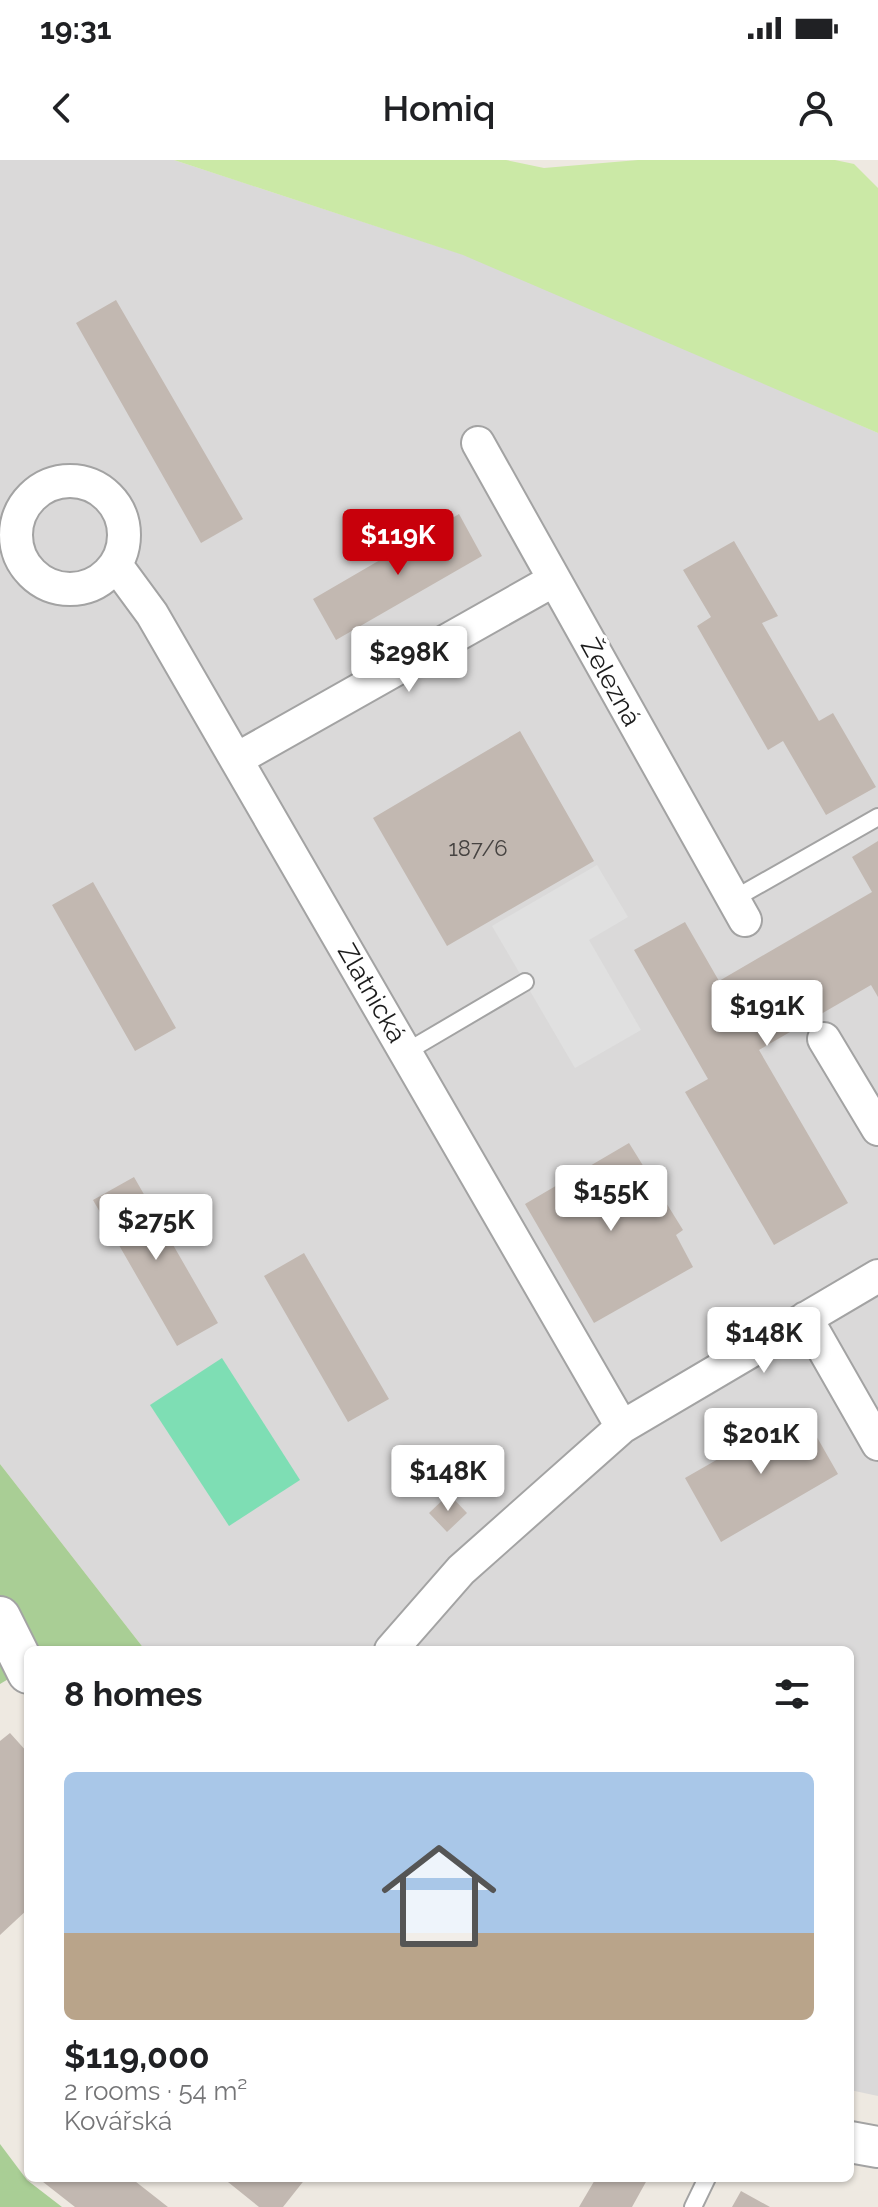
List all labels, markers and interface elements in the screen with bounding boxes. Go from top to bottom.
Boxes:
text: 19:31 [40,11,111,46]
icon: back [40,86,84,130]
icon: person [794,86,838,130]
text: Homiq [383,87,495,129]
pin: $119K [342,509,454,577]
text: $119K [361,520,435,550]
pin: $298K [353,626,465,694]
street label: Železná [575,632,648,731]
text: $298K [369,637,449,667]
house number: 187/6 [448,835,508,861]
street label: Zlatnická [332,938,412,1048]
pin: $191K [711,980,823,1048]
text: $191K [730,991,804,1021]
pin: $155K [555,1165,667,1233]
text: $155K [573,1176,649,1206]
pin: $275K [100,1194,212,1262]
text: $275K [117,1205,195,1235]
pin: $148K [708,1307,820,1375]
text: $148K [725,1318,803,1348]
pin: $201K [705,1408,817,1476]
text: $201K [722,1419,800,1449]
pin: $148K [392,1445,504,1513]
text: $148K [409,1456,487,1486]
icon: filters [770,1672,814,1716]
text: 8 homes [64,1674,203,1714]
icon: home [367,1824,511,1968]
text: $119,000 [64,2036,210,2076]
text: 2 rooms · 54 m² [64,2076,247,2106]
text: Kovářská [64,2106,172,2136]

